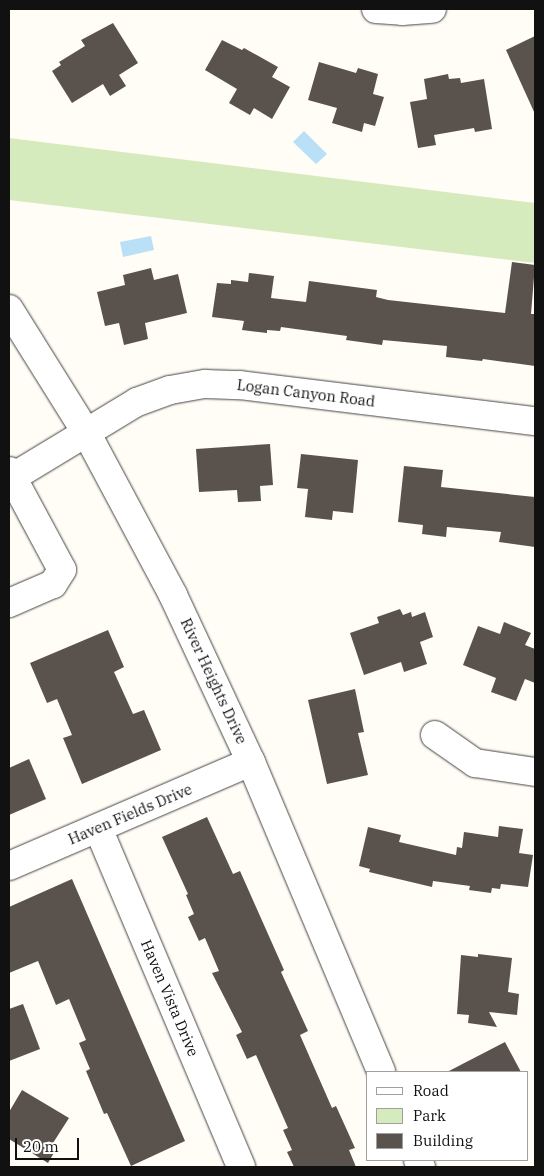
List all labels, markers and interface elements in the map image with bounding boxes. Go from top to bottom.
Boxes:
street label: Logan Canyon Road [236,376,376,410]
street label: River Heights Drive [177,615,251,747]
street label: Haven Fields Drive [65,780,195,848]
street label: Haven Vista Drive [137,937,203,1059]
legend [366,1071,529,1161]
text: Road [413,1081,449,1100]
text: Park [413,1106,446,1125]
scale bar [18,1128,81,1160]
text: Building [413,1131,473,1150]
text: 20 m [23,1137,59,1156]

